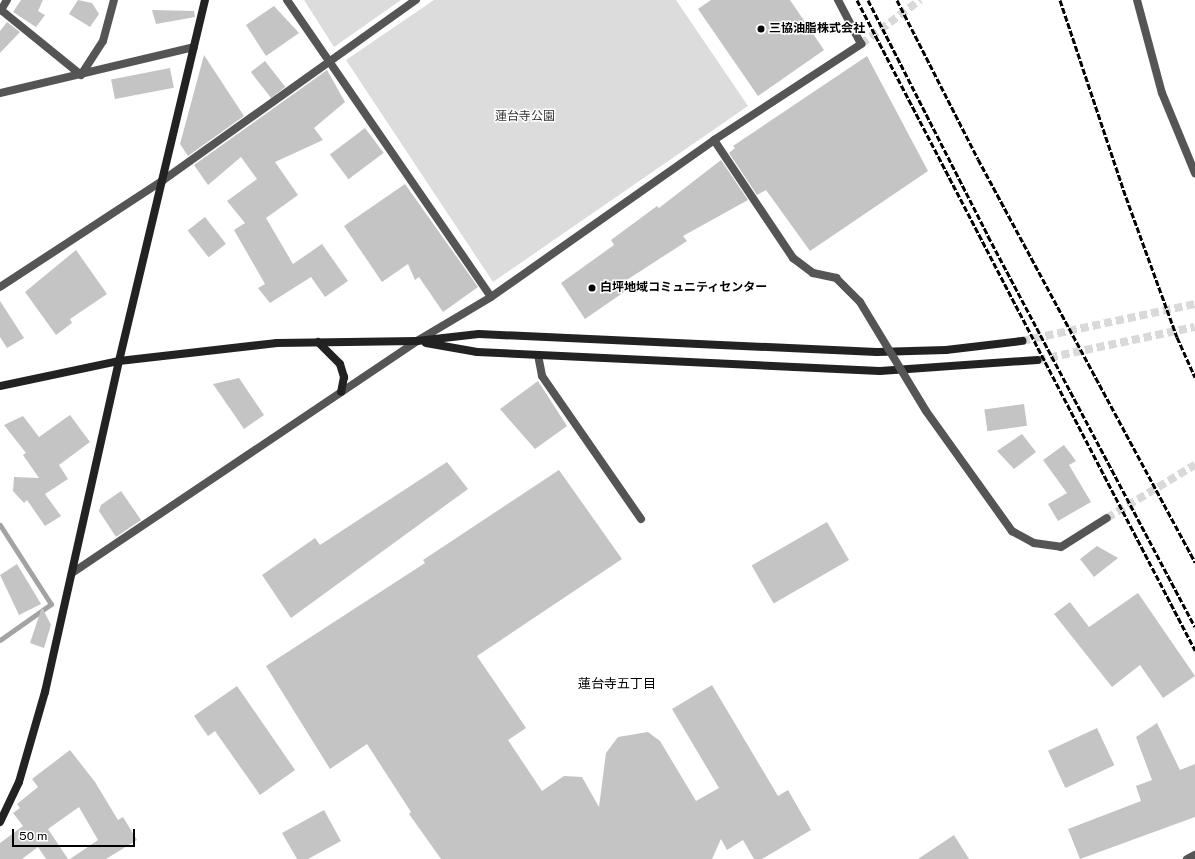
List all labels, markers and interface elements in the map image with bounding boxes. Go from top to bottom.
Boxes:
place label: 三協油脂株式会社 [769,22,865,36]
marker: 三協油脂株式会社 [756,24,766,34]
park label: 蓮台寺公園 [495,110,555,124]
place label: 白坪地域コミュニティセンター [600,281,768,295]
marker: 白坪地域コミュニティセンター [587,283,597,293]
district label: 蓮台寺五丁目 [578,676,656,692]
scale bar [14,821,137,847]
text: 50 m [19,829,47,843]

